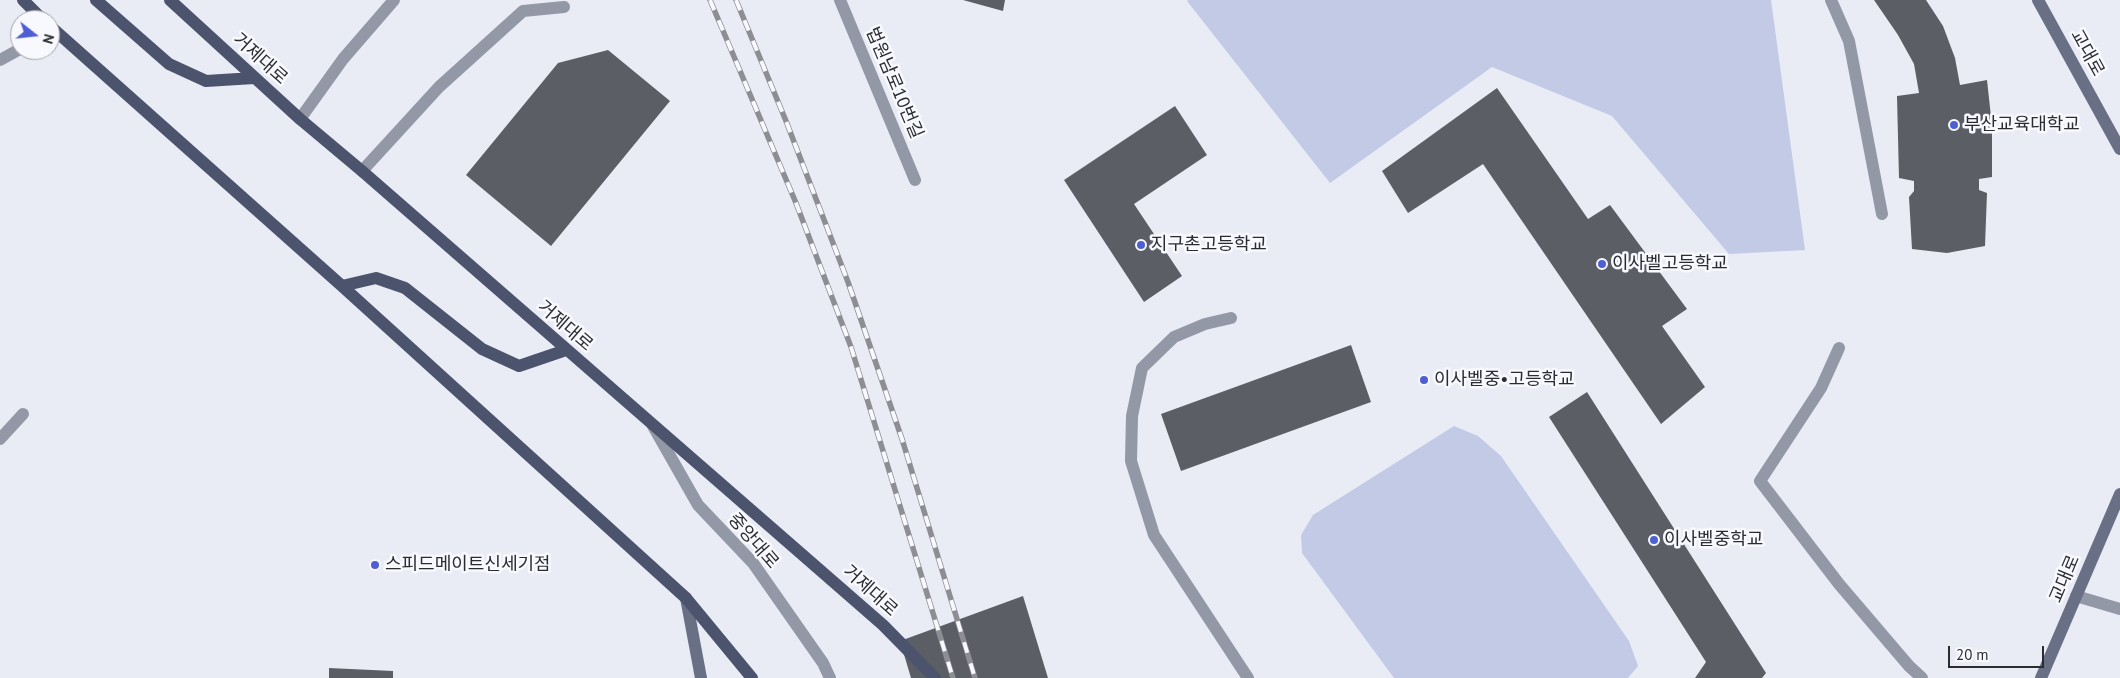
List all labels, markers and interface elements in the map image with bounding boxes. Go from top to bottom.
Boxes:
north arrow [10,10,60,60]
street label: 법원남로10번길 [861,24,927,142]
street label: 교대로 [2066,26,2108,80]
street label: 거제대로 [228,29,292,89]
text: N [39,32,58,46]
place label: 부산교육대학교 [1964,114,2080,136]
marker: 부산교육대학교 [1948,119,1960,131]
place label: 지구촌고등학교 [1151,234,1267,256]
marker: 지구촌고등학교 [1135,239,1147,251]
place label: 이사벨고등학교 [1612,253,1728,275]
marker: 이사벨고등학교 [1596,258,1608,270]
street label: 거제대로 [533,296,597,356]
place label: 이사벨중•고등학교 [1434,369,1575,391]
marker: 이사벨중•고등학교 [1418,374,1430,386]
street label: 중앙대로 [723,509,783,573]
place label: 이사벨중학교 [1664,529,1763,551]
marker: 이사벨중학교 [1648,534,1660,546]
street label: 교대로 [2045,552,2085,606]
place label: 스피드메이트신세기점 [385,554,551,576]
marker: 스피드메이트신세기점 [369,559,381,571]
street label: 거제대로 [838,561,902,621]
scale bar [1950,636,2046,668]
text: 20 m [1956,645,1989,664]

